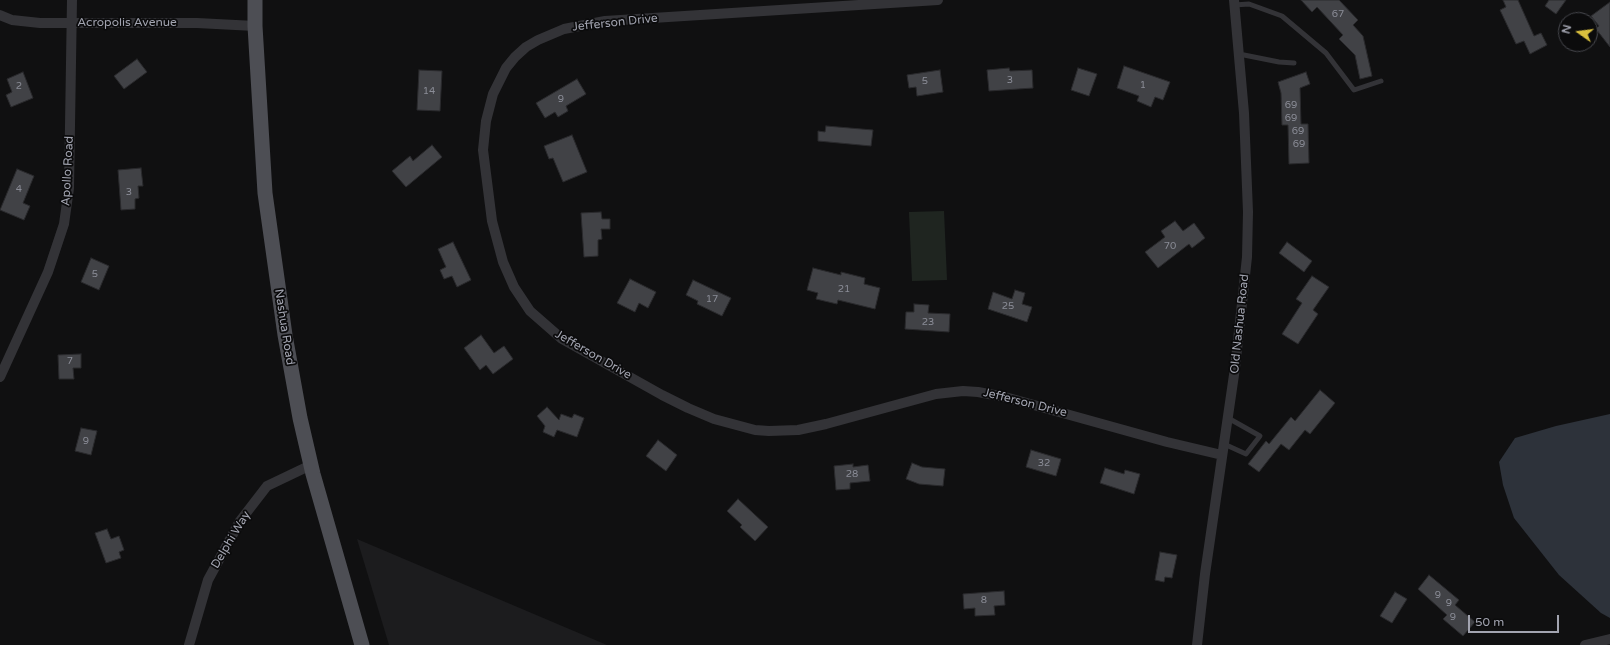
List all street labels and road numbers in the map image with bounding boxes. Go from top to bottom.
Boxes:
street label: Jefferson Drive [572,11,658,35]
street label: Acropolis Avenue [77,16,177,30]
street label: Apollo Road [59,136,77,206]
street label: Old Nashua Road [1228,273,1252,375]
street label: Nashua Road [271,288,297,366]
street label: Jefferson Drive [552,327,634,383]
street label: Jefferson Drive [982,386,1068,420]
street label: Delphi Way [208,509,254,571]

